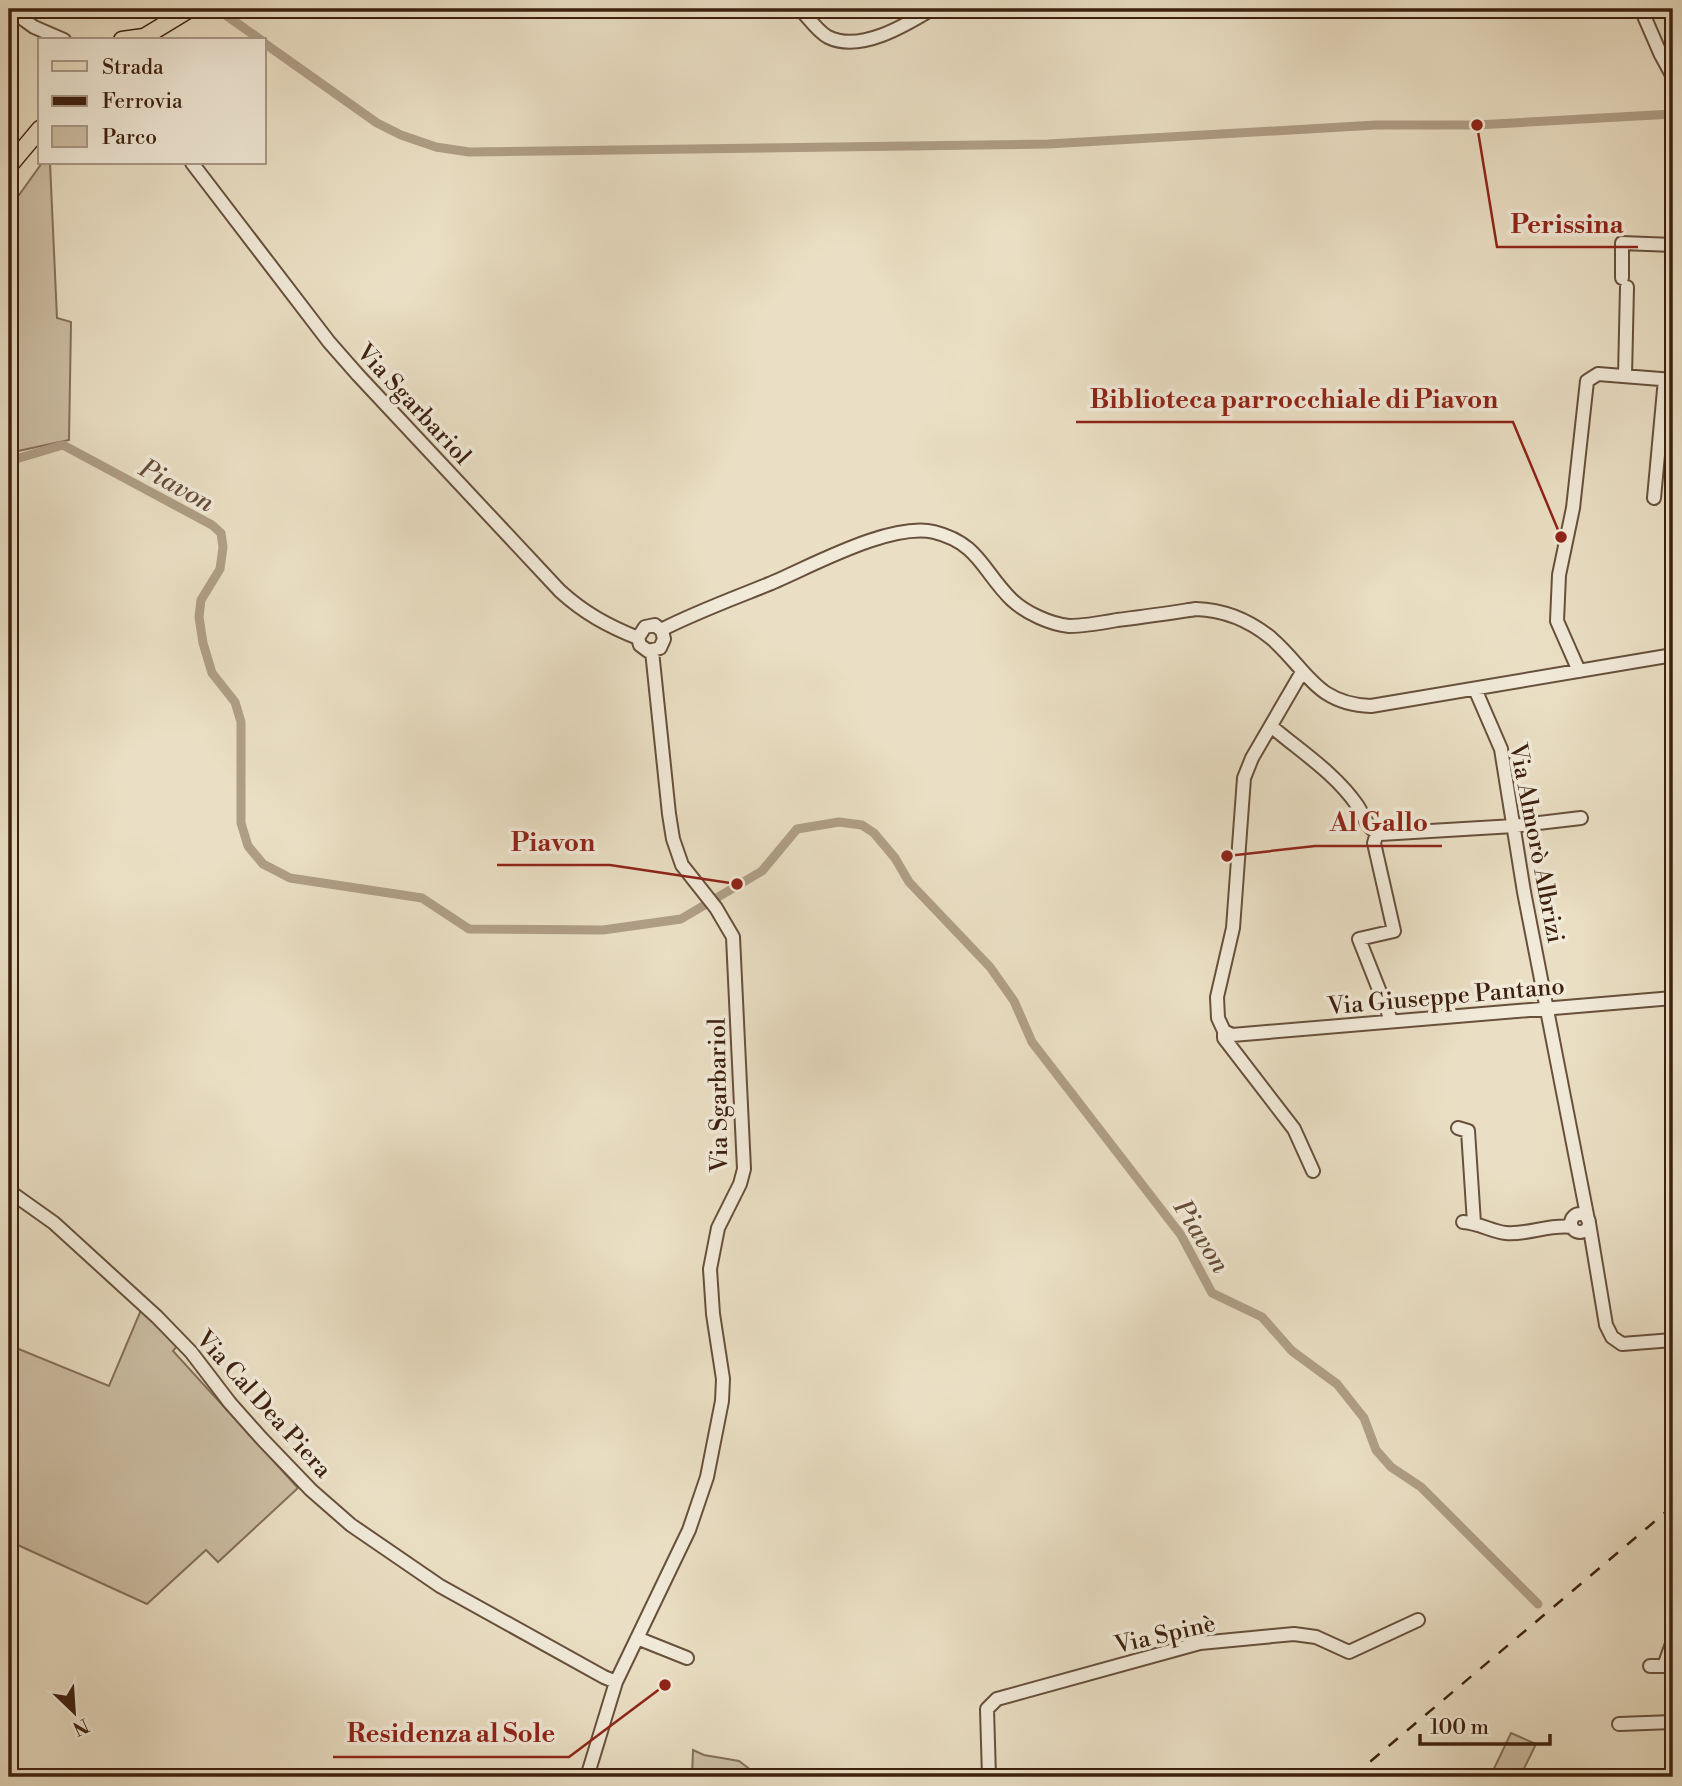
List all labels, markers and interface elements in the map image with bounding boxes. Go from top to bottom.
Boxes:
legend [38,38,266,164]
text: Strada [102,55,164,81]
text: Ferrovia [102,89,183,115]
text: Parco [102,125,157,151]
callout: Perissina [1497,200,1638,247]
text: Perissina [1510,209,1624,241]
street label: Via Sgarbariol [349,337,477,471]
callout: Biblioteca parrocchiale di Piavon [1076,375,1513,422]
text: Biblioteca parrocchiale di Piavon [1090,384,1498,416]
water label: Piavon [133,452,220,520]
street label: Via Almorò Albrizi [1502,740,1570,946]
callout: Al Gallo [1315,799,1442,846]
text: Al Gallo [1329,807,1428,839]
callout: Piavon [497,818,610,865]
text: Piavon [511,827,595,859]
street label: Via Giuseppe Pantano [1325,972,1566,1022]
street label: Via Sgarbariol [703,1017,735,1173]
water label: Piavon [1166,1193,1236,1279]
street label: Via Cal Dea Piera [188,1324,338,1485]
street label: Via Spinè [1111,1609,1219,1661]
north arrow [38,1678,108,1748]
scale bar [1420,1702,1549,1746]
callout: Residenza al Sole [333,1710,569,1757]
text: N [69,1712,93,1741]
text: 100 m [1430,1715,1489,1741]
text: Residenza al Sole [347,1718,555,1750]

